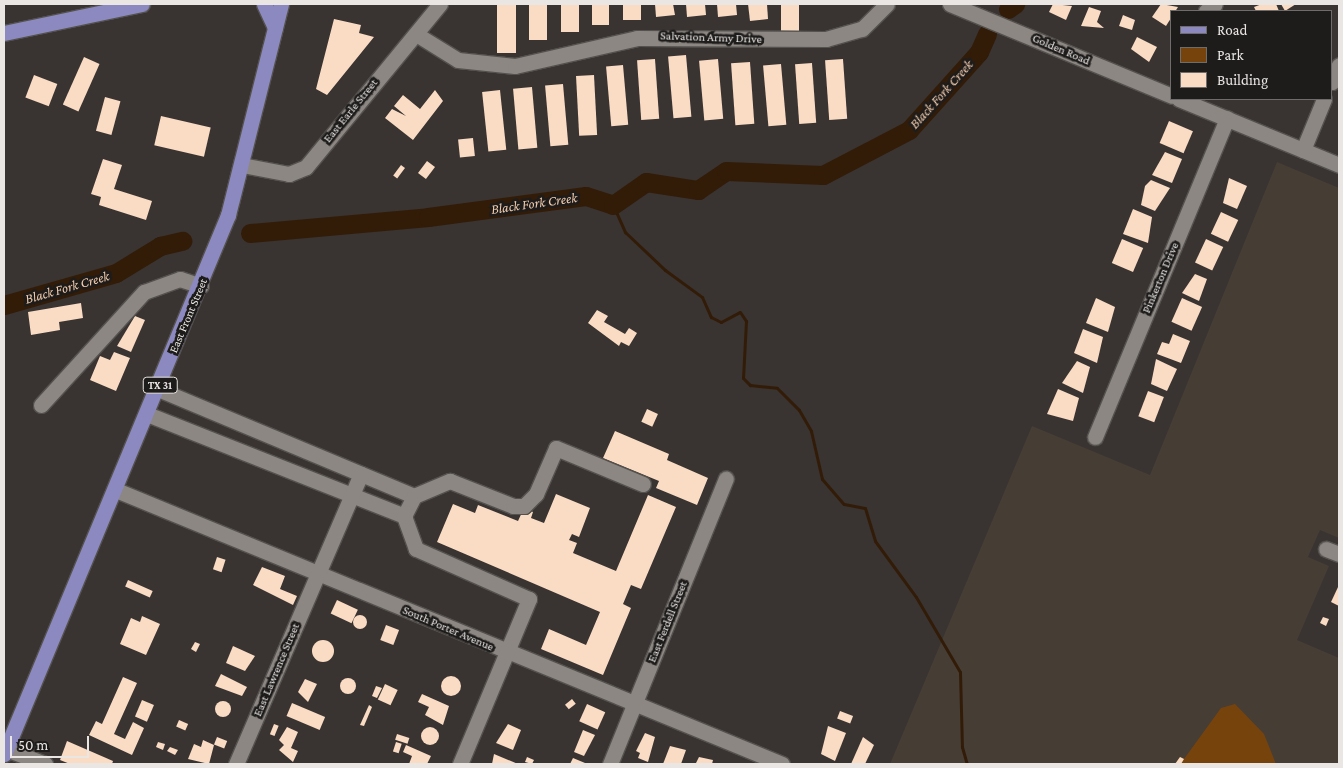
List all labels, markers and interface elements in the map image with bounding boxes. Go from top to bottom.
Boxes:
legend [1170,10,1333,100]
text: Road [1217,22,1247,38]
street label: Salvation Army Drive [660,29,762,47]
street label: Golden Road [1030,31,1092,69]
text: Park [1217,47,1244,63]
water label: Black Fork Creek [906,56,976,132]
text: Building [1217,72,1268,88]
street label: East Earle Street [321,76,381,146]
water label: Black Fork Creek [490,189,578,217]
street label: Pinkerton Drive [1140,240,1182,316]
water label: Black Fork Creek [23,267,111,307]
street label: East Front Street [167,277,211,355]
road number: TX 31 [142,376,178,394]
street label: East Ferdell Street [645,579,691,665]
street label: South Porter Avenue [400,603,496,655]
street label: East Lawrence Street [251,621,303,719]
scale bar [12,726,91,758]
text: 50 m [18,737,48,753]

